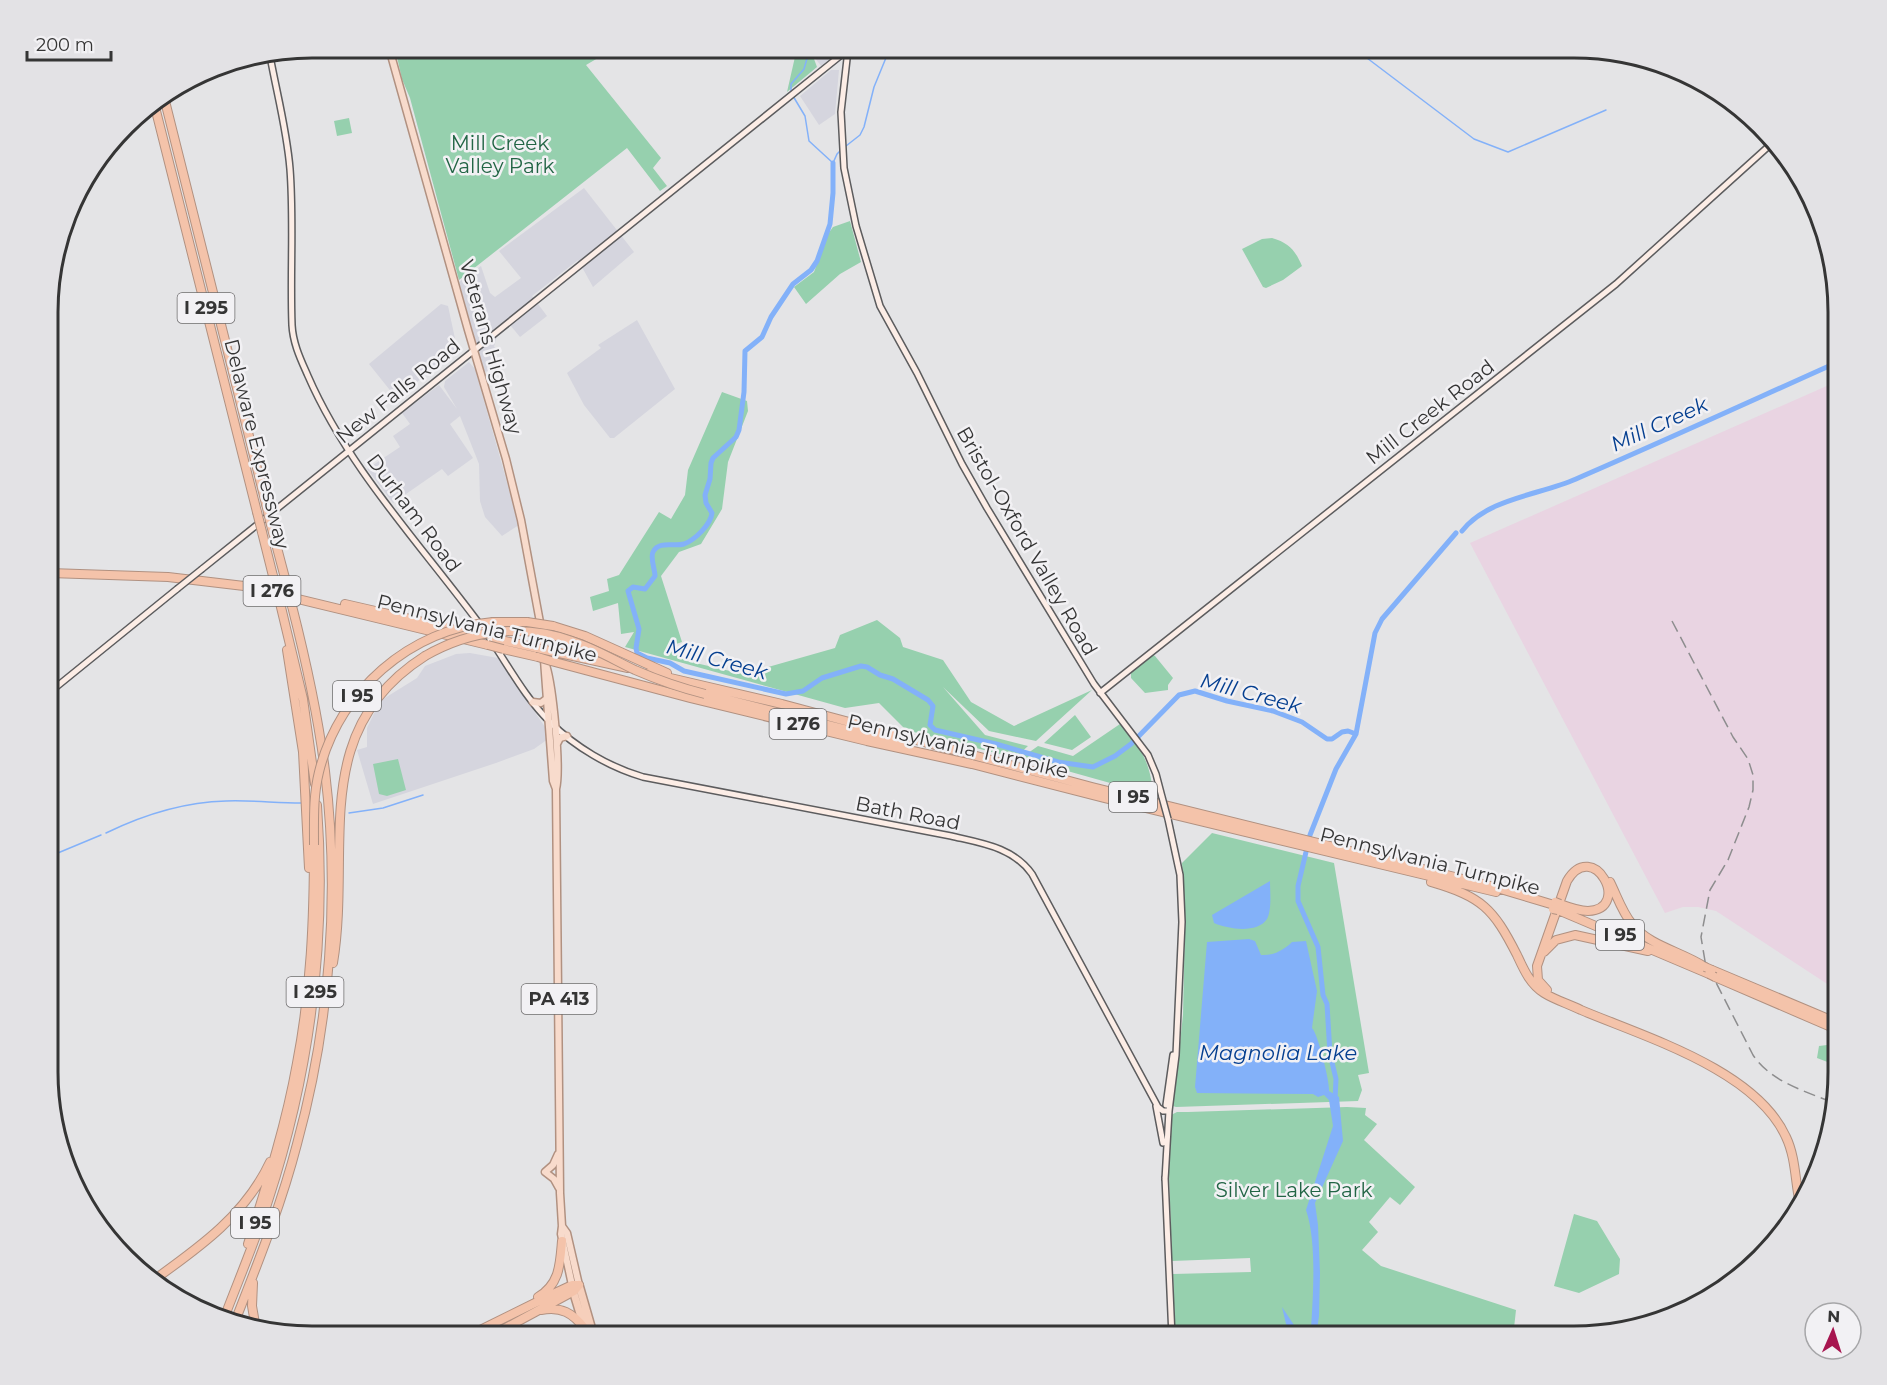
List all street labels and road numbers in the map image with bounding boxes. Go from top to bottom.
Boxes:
street label: Veterans Highway [455,257,527,437]
road number: I 295 [178,293,234,323]
street label: New Falls Road [331,334,465,448]
street label: Delaware Expressway [219,337,295,552]
street label: Mill Creek Road [1361,354,1499,470]
street label: Bristol-Oxford Valley Road [952,422,1102,660]
street label: Durham Road [362,449,466,577]
road number: I 276 [244,576,300,606]
street label: Pennsylvania Turnpike [374,589,600,667]
road number: I 95 [333,681,381,711]
road number: I 276 [770,709,826,739]
street label: Pennsylvania Turnpike [845,709,1071,783]
road number: I 95 [1109,782,1157,812]
street label: Bath Road [854,791,962,835]
street label: Pennsylvania Turnpike [1317,822,1543,900]
road number: I 95 [1596,920,1644,950]
road number: I 295 [286,977,344,1007]
road number: PA 413 [522,984,596,1014]
road number: I 95 [231,1208,279,1238]

